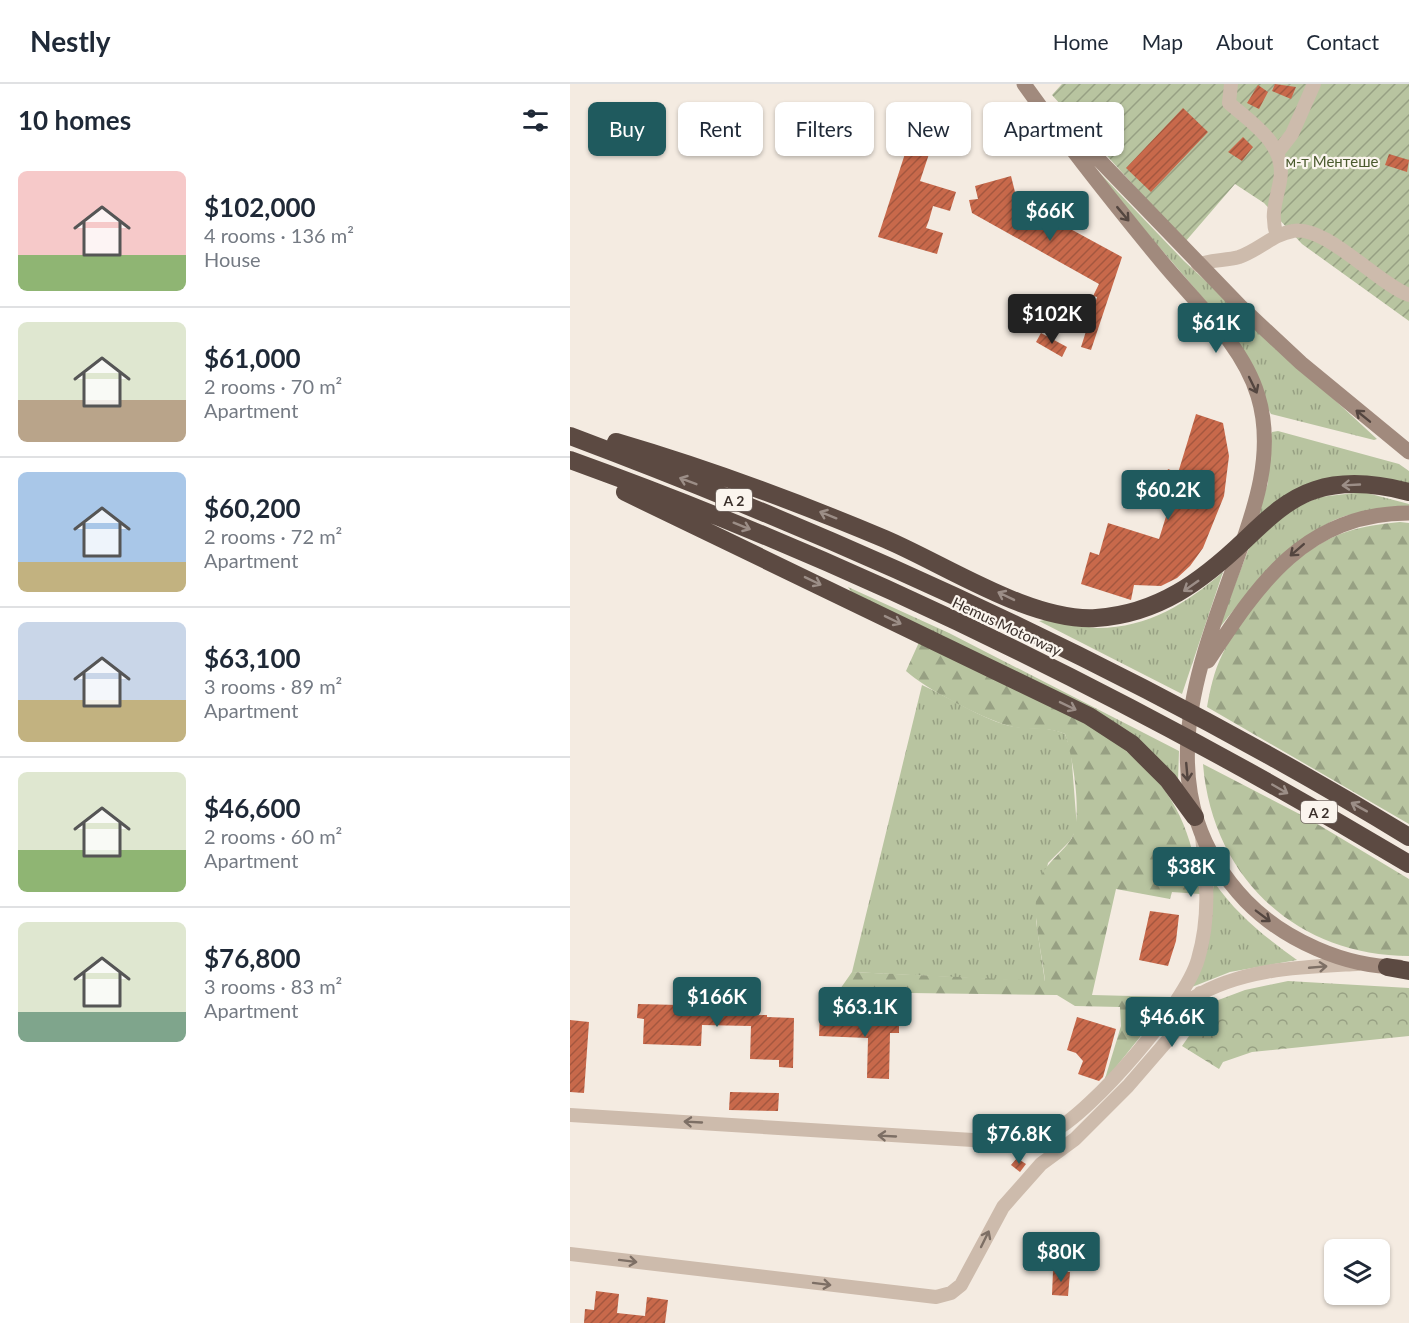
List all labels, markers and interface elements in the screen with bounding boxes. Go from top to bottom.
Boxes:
text: Nestly [30,24,111,58]
text: Home [1053,29,1109,54]
text: Map [1142,29,1183,54]
text: About [1216,29,1273,54]
text: Contact [1306,29,1379,54]
chip: Buy [588,102,666,156]
chip: Rent [678,102,763,156]
chip: Filters [775,102,874,156]
chip: New [886,102,971,156]
chip: Apartment [983,102,1124,156]
text: 10 homes [18,104,131,136]
icon: filters [519,104,552,137]
park label: м-т Ментeше [1285,152,1379,170]
text: $102,000 [204,191,316,223]
pin: $66K [1014,191,1086,242]
icon: home [66,195,138,267]
text: $66K [1026,198,1074,222]
one-way arrow [1116,206,1130,221]
text: 4 rooms · 136 m² [204,223,354,247]
text: House [204,247,261,271]
pin: $102K [1010,294,1094,345]
text: $102K [1022,301,1082,325]
pin: $61K [1180,303,1252,354]
text: $61K [1192,310,1240,334]
text: $61,000 [204,342,301,374]
icon: home [66,346,138,418]
text: 2 rooms · 70 m² [204,374,342,398]
one-way arrow [1248,376,1260,394]
text: Apartment [204,398,298,422]
one-way arrow [1356,409,1371,423]
pin: $60.2K [1119,470,1217,521]
one-way arrow [679,475,698,486]
text: $60.2K [1136,477,1200,501]
one-way arrow [1342,479,1362,490]
road number: A 2 [716,489,752,511]
text: $60,200 [204,492,301,524]
icon: home [66,496,138,568]
one-way arrow [820,509,838,520]
one-way arrow [733,521,751,532]
text: 2 rooms · 72 m² [204,524,342,548]
one-way arrow [1289,544,1305,557]
text: Apartment [204,548,298,572]
one-way arrow [804,576,822,588]
one-way arrow [1183,580,1199,592]
one-way arrow [997,589,1015,601]
street label: Hemus Motorway [950,593,1065,659]
one-way arrow [884,615,902,627]
text: $63,100 [204,642,301,674]
icon: home [66,646,138,718]
text: 3 rooms · 89 m² [204,674,342,698]
text: Apartment [204,698,298,722]
one-way arrow [1059,701,1077,712]
one-way arrow [1182,762,1193,782]
one-way arrow [1271,783,1288,795]
text: $46,600 [204,792,301,824]
icon: home [66,796,138,868]
road number: A 2 [1301,801,1337,823]
one-way arrow [1351,801,1368,813]
text: 2 rooms · 60 m² [204,824,342,848]
pin: $38K [1155,847,1227,898]
text: Apartment [204,848,298,872]
text: $38K [1167,854,1215,878]
one-way arrow [1254,909,1270,922]
text: $76,800 [204,942,301,974]
icon: home [66,946,138,1018]
one-way arrow [1307,961,1327,972]
text: 3 rooms · 83 m² [204,974,342,998]
pin: $166K [675,977,759,1028]
text: $166K [687,984,747,1008]
pin: $63.1K [816,987,914,1038]
text: $63.1K [833,994,897,1018]
pin: $46.6K [1123,997,1221,1048]
text: Apartment [204,998,298,1022]
text: $46.6K [1140,1004,1204,1028]
pin: $76.8K [970,1114,1068,1165]
one-way arrow [683,1116,703,1127]
text: $76.8K [987,1121,1051,1145]
one-way arrow [878,1130,898,1141]
one-way arrow [979,1231,991,1249]
pin: $80K [1025,1232,1097,1283]
text: $80K [1037,1239,1085,1263]
map controls [1324,1239,1390,1305]
button: layers [1324,1239,1390,1305]
one-way arrow [618,1256,638,1267]
one-way arrow [811,1278,831,1289]

